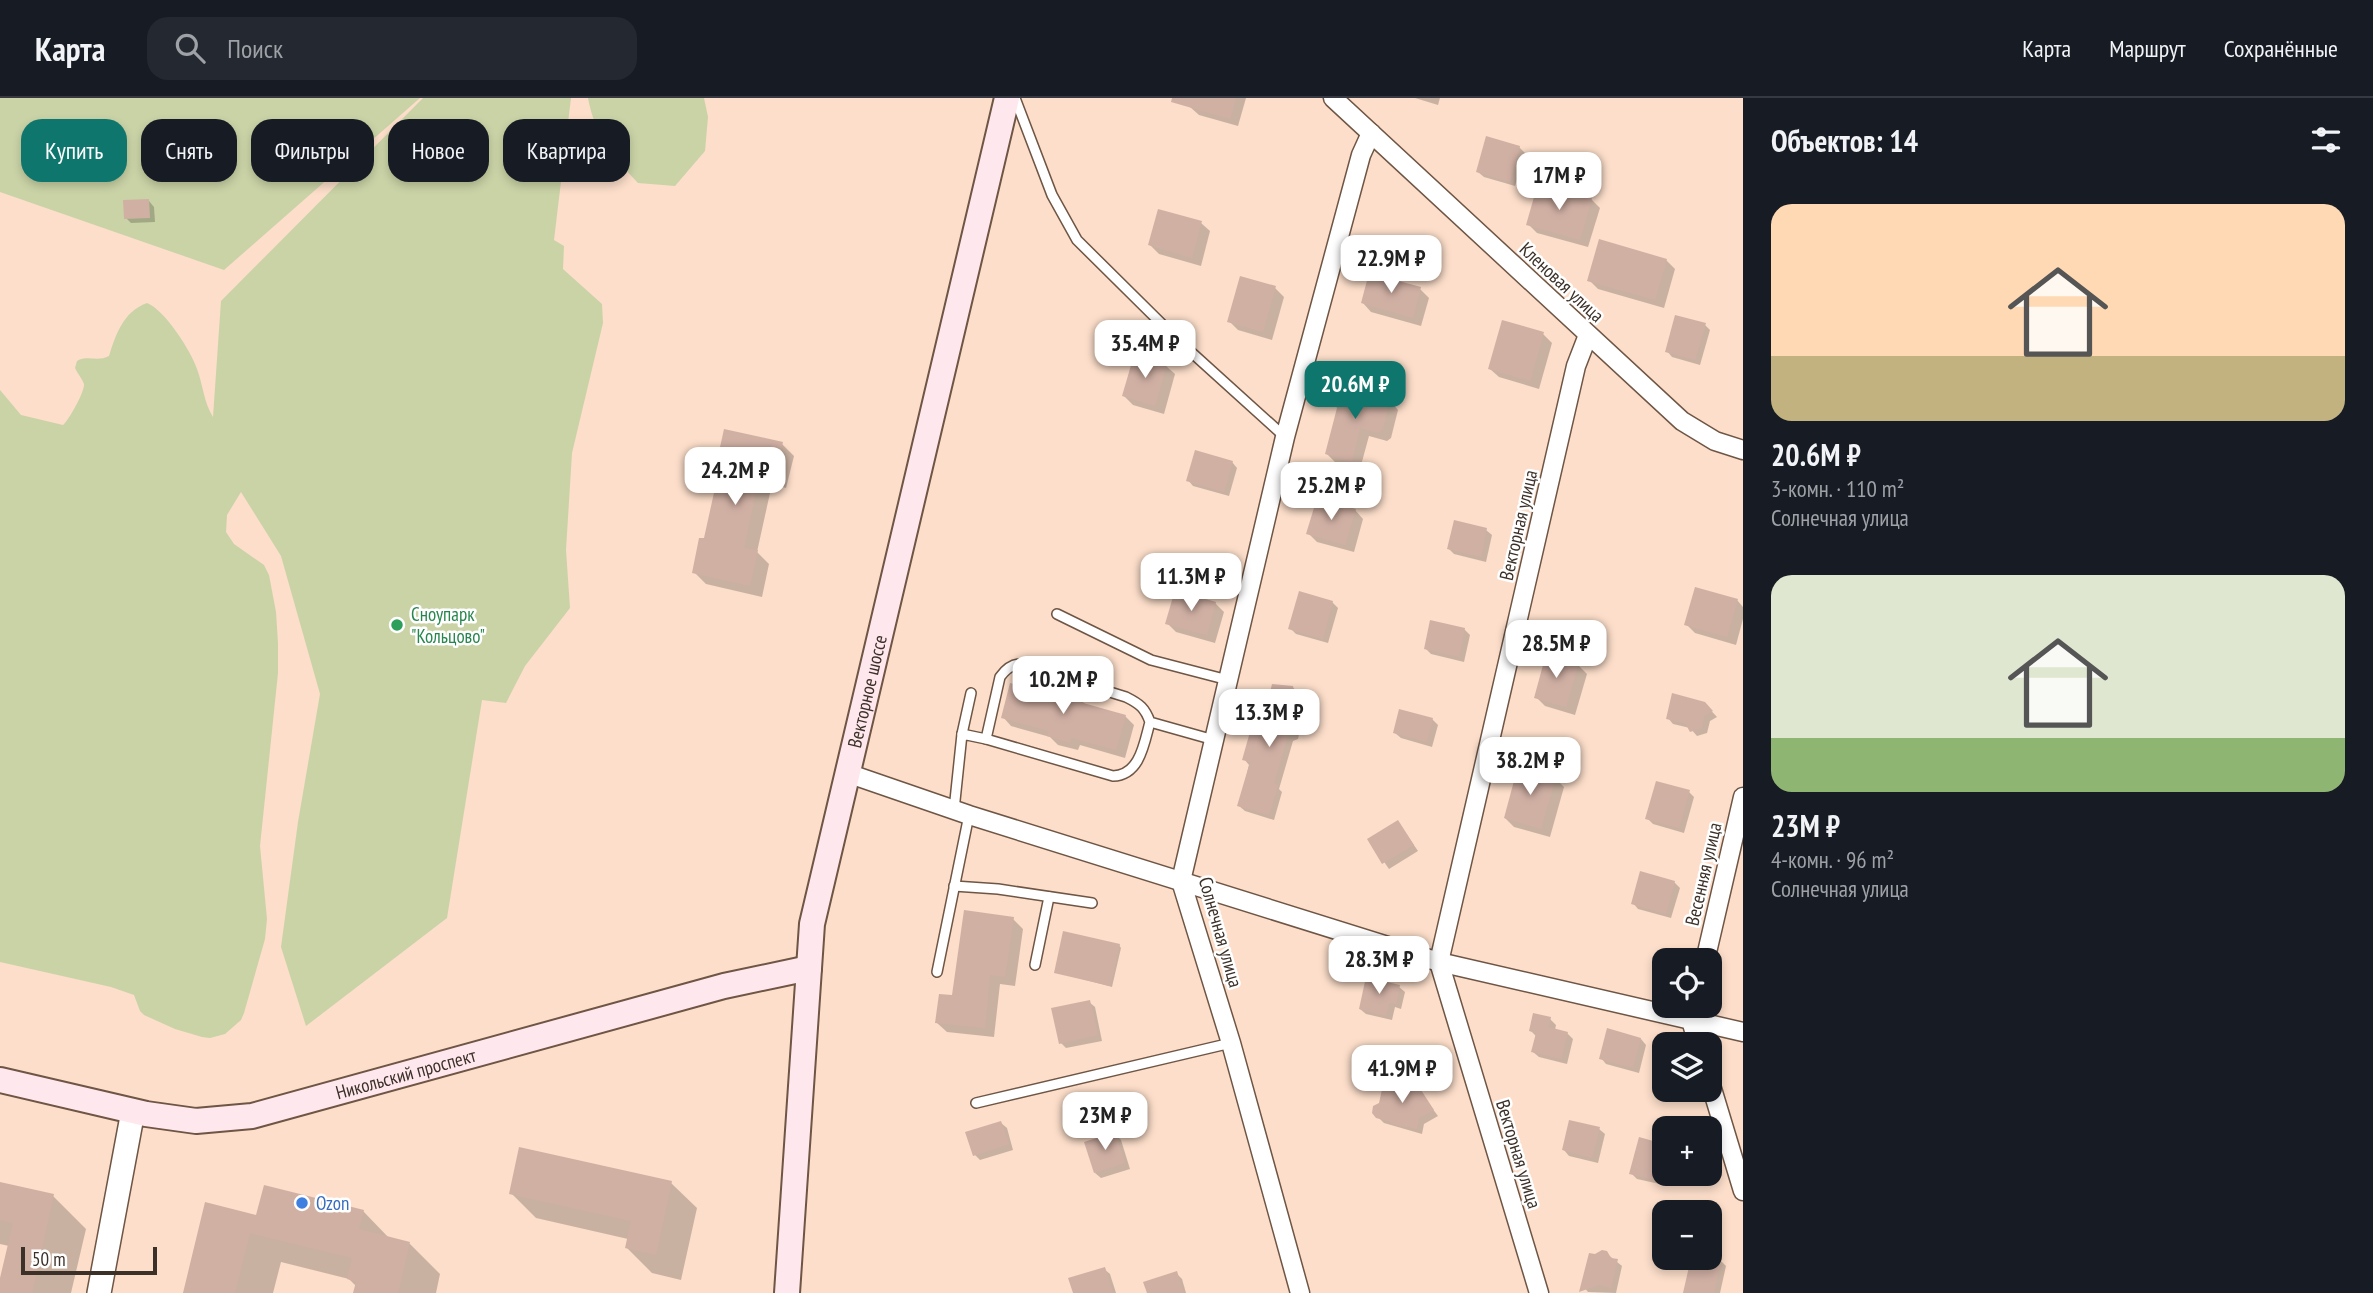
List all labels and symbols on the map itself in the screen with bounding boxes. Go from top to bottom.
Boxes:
pin: 17M ₽ [1510,152,1608,212]
pin: 22.9M ₽ [1326,236,1456,295]
street label: Кленовая улица [1515,237,1609,327]
pin: 35.4M ₽ [1080,320,1210,380]
pin: 20.6M ₽ [1290,362,1420,421]
pin: 24.2M ₽ [670,448,800,507]
pin: 25.2M ₽ [1266,462,1396,522]
street label: Векторная улица [1494,467,1542,583]
pin: 11.3M ₽ [1126,554,1256,613]
place label: Сноупарк "Кольцово" [411,602,485,648]
marker: Сноупарк "Кольцово" [389,617,405,633]
pin: 28.5M ₽ [1491,620,1621,680]
street label: Векторное шоссе [842,632,892,750]
pin: 10.2M ₽ [998,656,1128,716]
pin: 13.3M ₽ [1204,690,1334,749]
pin: 38.2M ₽ [1465,738,1595,797]
street label: Весенняя улица [1679,820,1727,928]
street label: Солнечная улица [1194,874,1248,990]
pin: 28.3M ₽ [1314,936,1444,996]
street label: Никольский проспект [333,1043,479,1104]
pin: 41.9M ₽ [1337,1046,1467,1105]
pin: 23M ₽ [1056,1093,1154,1152]
street label: Векторная улица [1491,1097,1547,1211]
place label: Ozon [316,1191,349,1215]
marker: Ozon [294,1195,310,1211]
scale bar [21,1244,158,1276]

